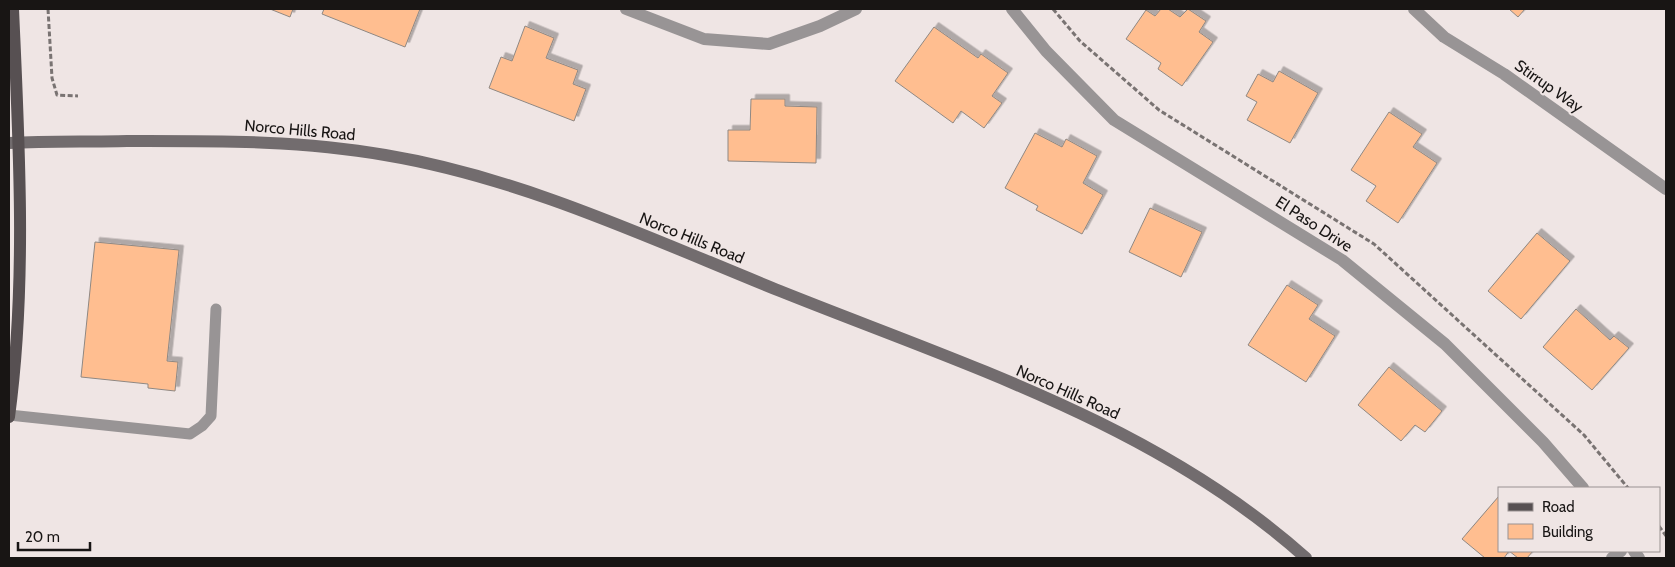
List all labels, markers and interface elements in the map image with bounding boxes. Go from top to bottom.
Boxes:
street label: Stirrup Way [1511,56,1587,116]
street label: Norco Hills Road [244,116,356,144]
street label: El Paso Drive [1272,192,1356,256]
street label: Norco Hills Road [637,208,747,268]
street label: Norco Hills Road [1013,361,1123,423]
legend [1498,487,1660,552]
text: Road [1542,498,1575,516]
scale bar [18,520,90,552]
text: Building [1542,523,1593,541]
text: 20 m [25,528,60,546]

